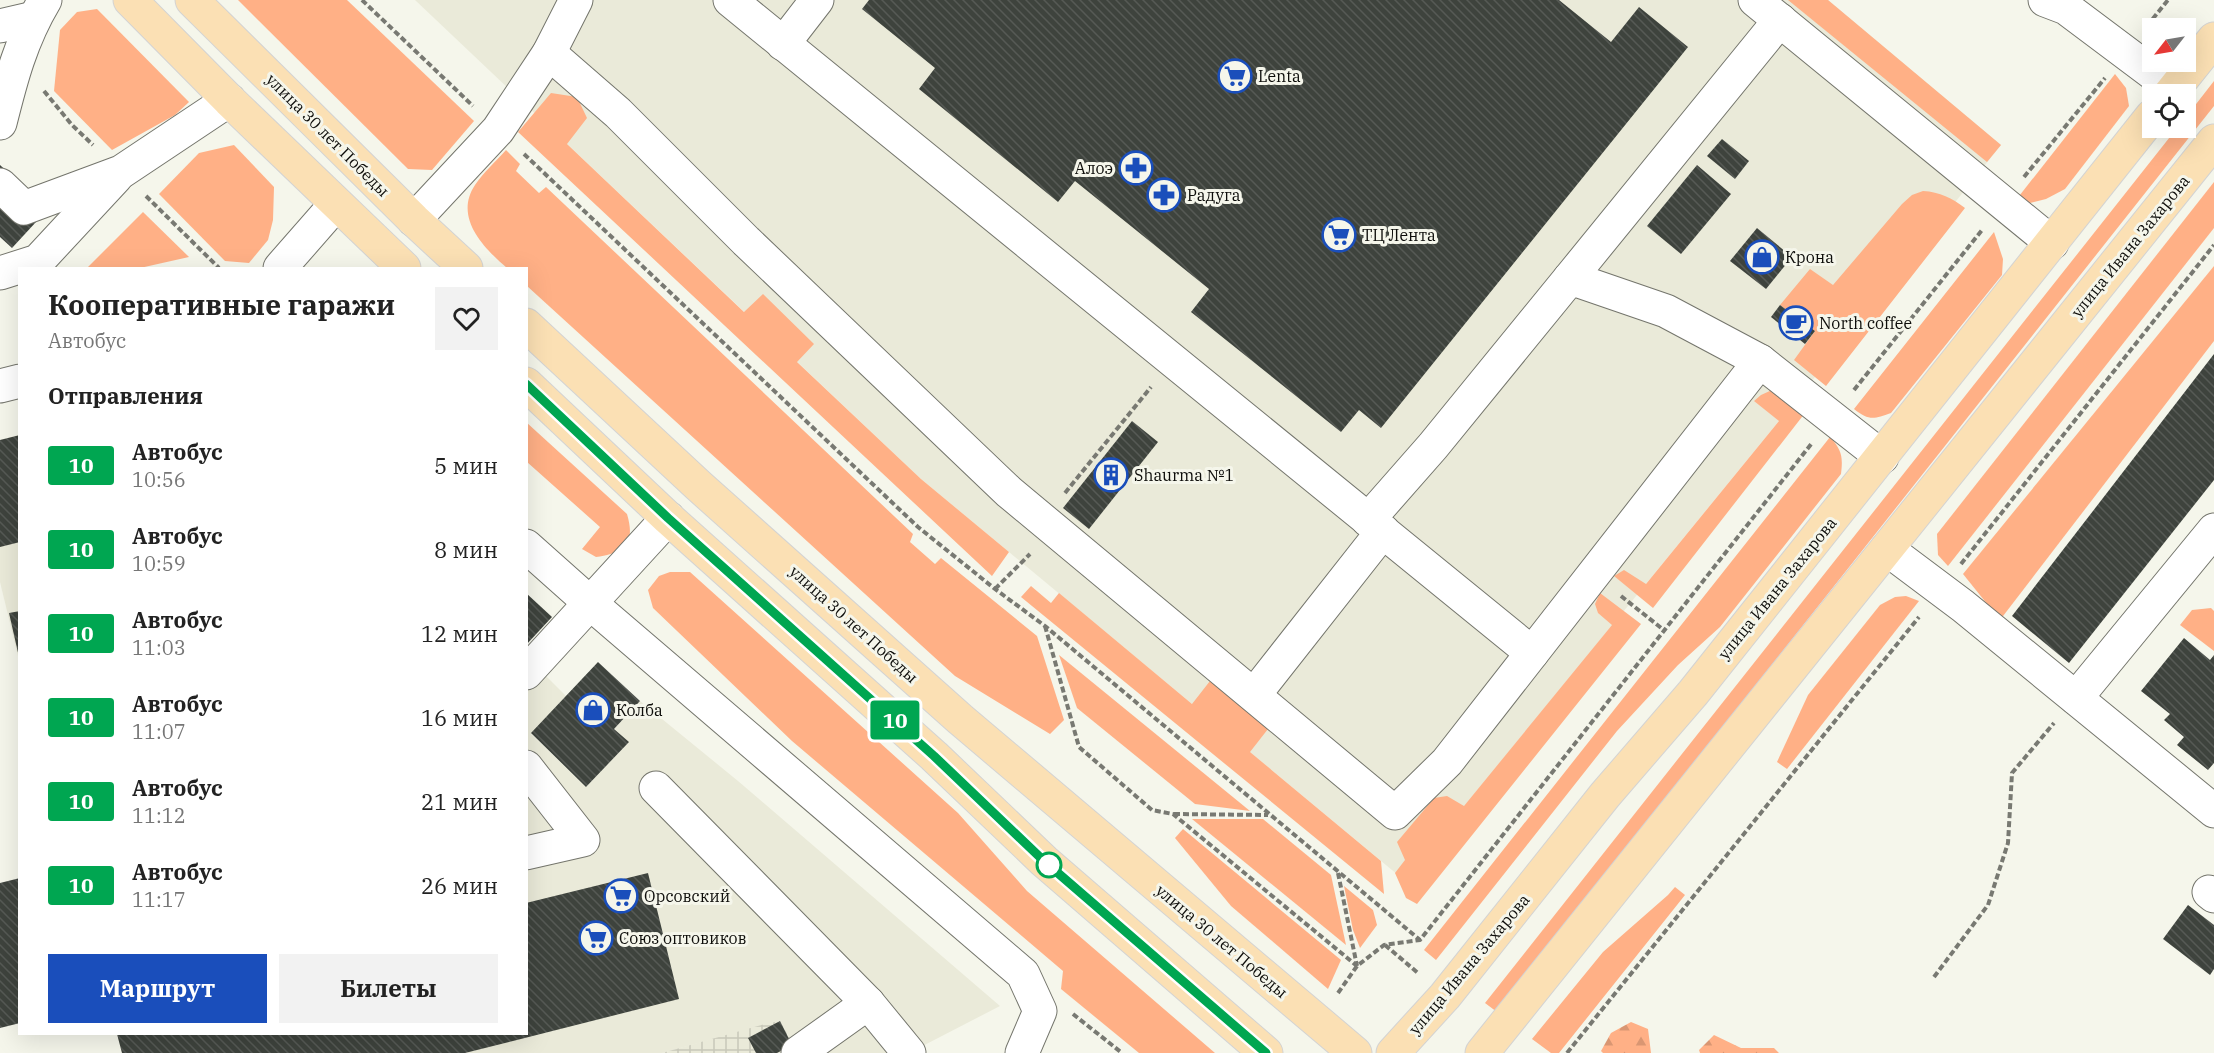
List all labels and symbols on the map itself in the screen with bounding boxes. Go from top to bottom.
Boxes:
north arrow [2142,18,2196,72]
supermarket icon: Lenta [1217,58,1253,94]
place label: Lenta [1258,66,1301,86]
street label: улица 30 лет Победы [262,69,394,201]
pharmacy icon: Алоэ [1118,150,1154,186]
place label: Алоэ [1075,158,1113,178]
street label: улица Ивана Захарова [2066,171,2194,321]
pharmacy icon: Радуга [1146,177,1182,213]
place label: Радуга [1187,185,1241,205]
supermarket icon: ТЦ Лента [1321,217,1357,253]
place label: ТЦ Лента [1362,225,1436,245]
shop icon: Крона [1744,239,1780,275]
place label: Крона [1785,247,1834,267]
cafe icon: North coffee [1778,305,1814,341]
place label: North coffee [1819,313,1912,333]
building icon: Shaurma №1 [1093,457,1129,493]
place label: Shaurma №1 [1134,465,1234,485]
street label: улица Ивана Захарова [1713,513,1841,663]
street label: улица 30 лет Победы [786,561,922,687]
shop icon: Колба [575,692,611,728]
place label: Колба [616,700,663,720]
line badge: 10 [868,700,922,740]
unlabelled marker [1036,852,1062,878]
supermarket icon: Орсовский [603,878,639,914]
street label: улица 30 лет Победы [1152,880,1292,1002]
place label: Орсовский [644,886,730,906]
street label: улица Ивана Захарова [1404,889,1534,1038]
supermarket icon: Союз оптовиков [578,920,614,956]
place label: Союз оптовиков [619,928,747,948]

